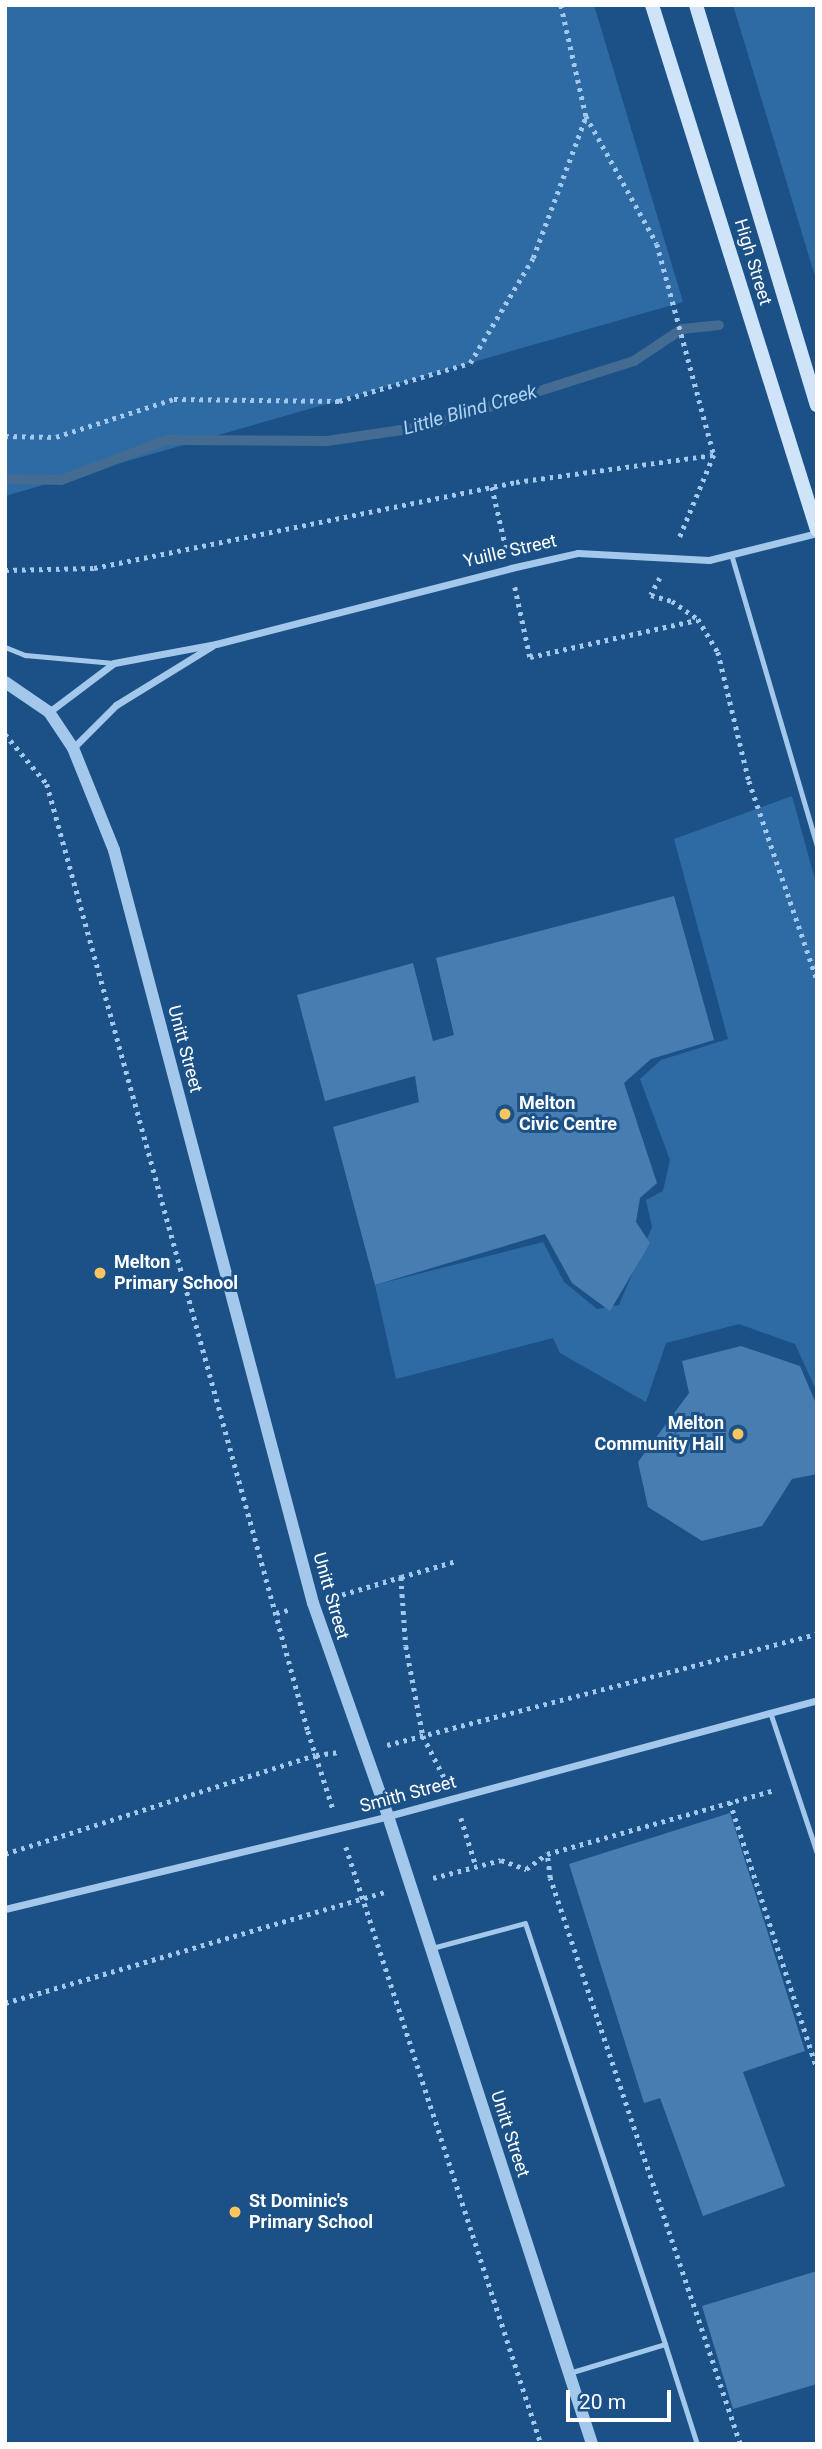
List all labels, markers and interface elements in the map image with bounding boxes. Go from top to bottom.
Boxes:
street label: High Street [730,216,776,308]
water label: Little Blind Creek [401,380,539,440]
street label: Yuille Street [461,530,559,572]
street label: Unitt Street [163,1003,207,1095]
place label: Melton Civic Centre [519,1093,617,1136]
marker: Melton Civic Centre [497,1106,513,1122]
place label: Melton Primary School [114,1252,238,1294]
marker: Melton Primary School [92,1265,108,1281]
place label: Melton Community Hall [594,1413,724,1456]
marker: Melton Community Hall [730,1426,746,1442]
street label: Unitt Street [308,1550,354,1642]
street label: Smith Street [358,1771,458,1817]
street label: Unitt Street [486,2088,534,2180]
place label: St Dominic's Primary School [249,2191,373,2234]
marker: St Dominic's Primary School [227,2204,243,2220]
scale bar [570,2376,675,2420]
text: 20 m [579,2390,626,2414]

